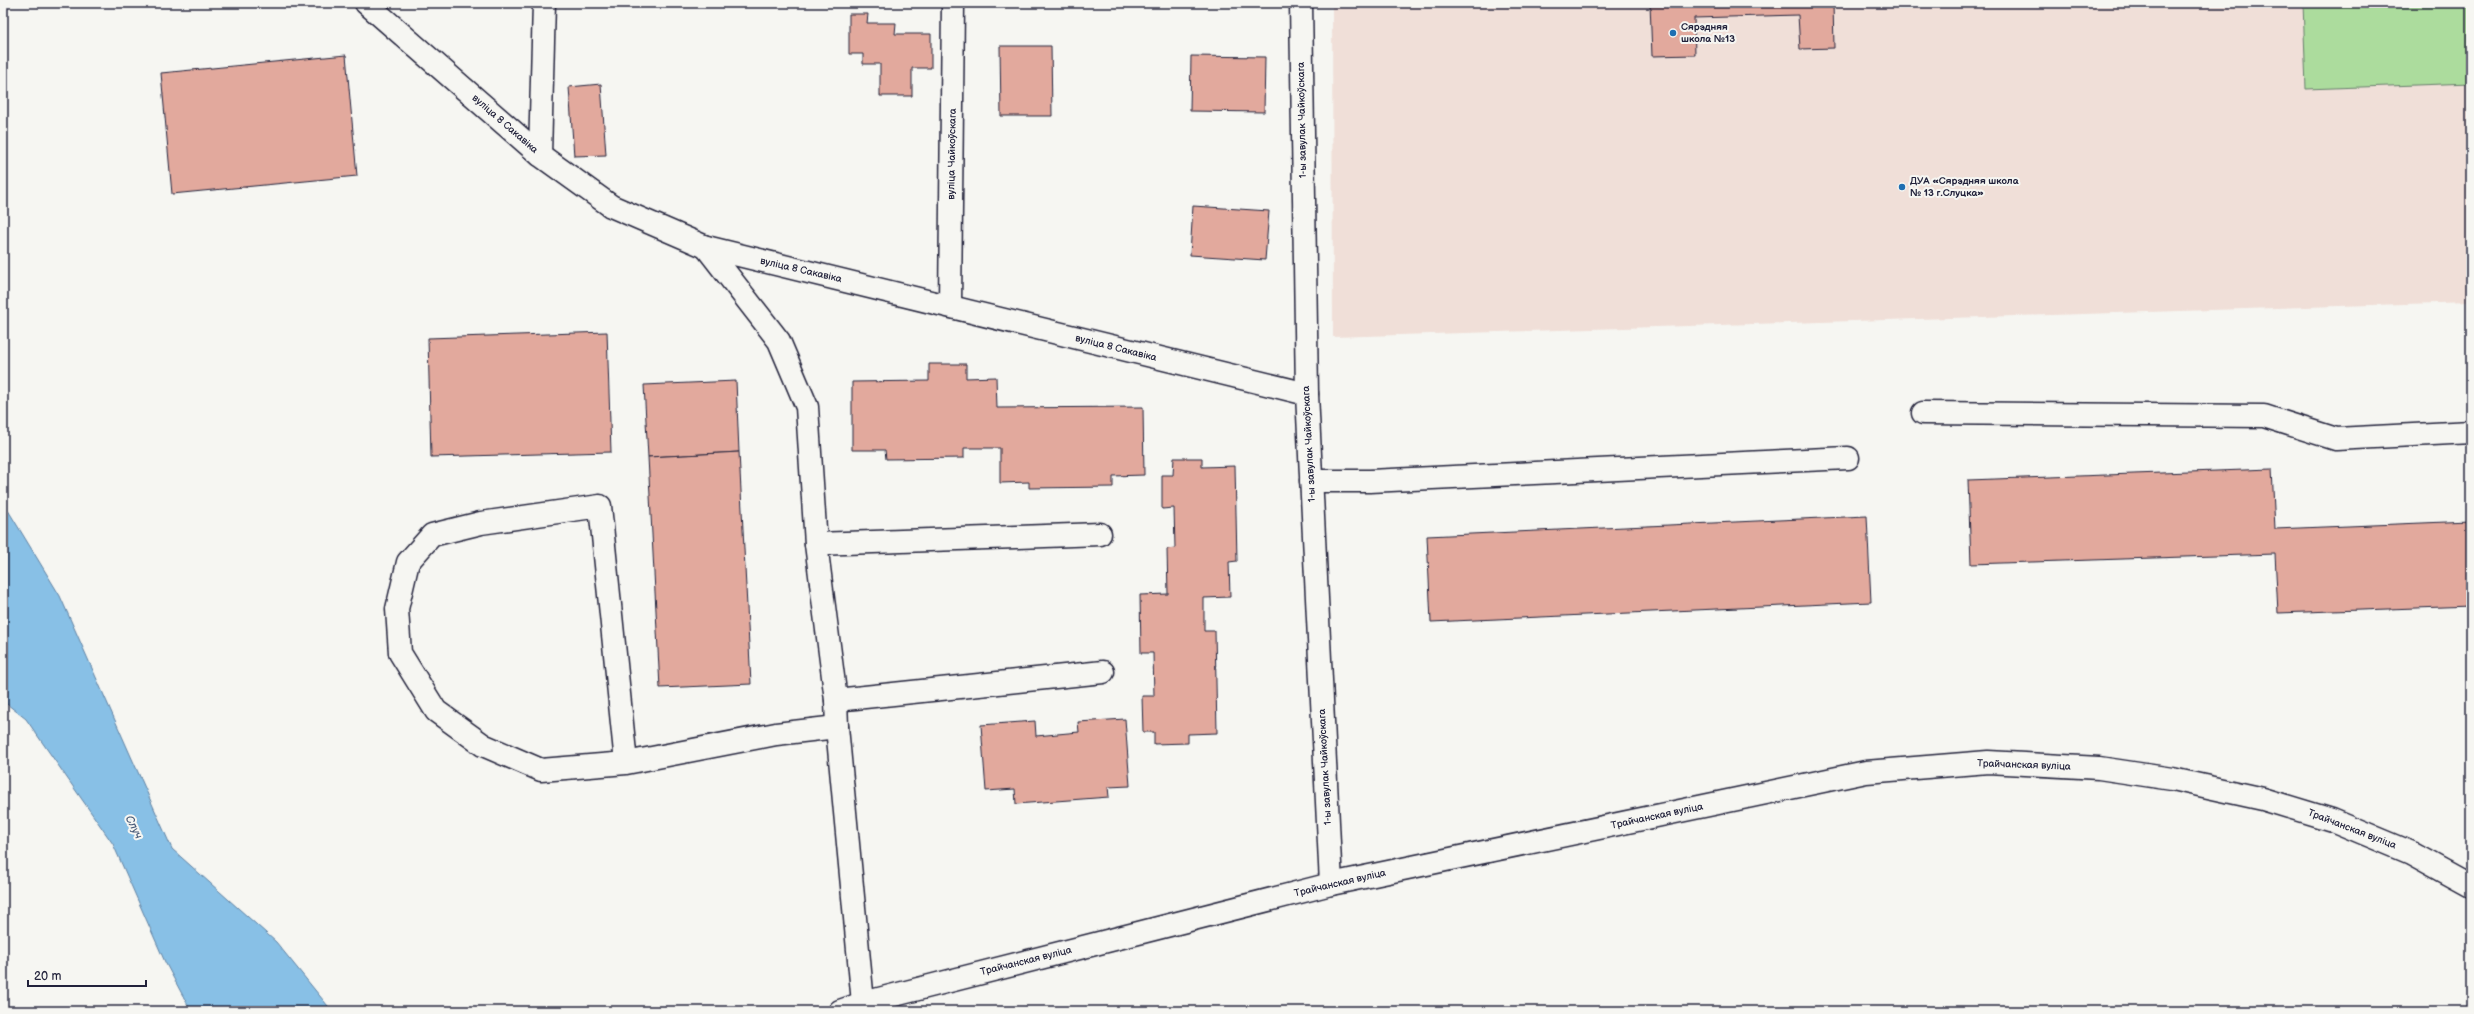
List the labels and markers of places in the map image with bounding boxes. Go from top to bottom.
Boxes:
place label: Сярэдняя школа №13 [1681,21,1735,45]
marker: Сярэдняя школа №13 [1668,28,1678,38]
place label: ДУА «Сярэдняя школа № 13 г.Слуцка» [1910,175,2019,199]
marker: ДУА «Сярэдняя школа № 13 г.Слуцка» [1897,182,1907,192]

